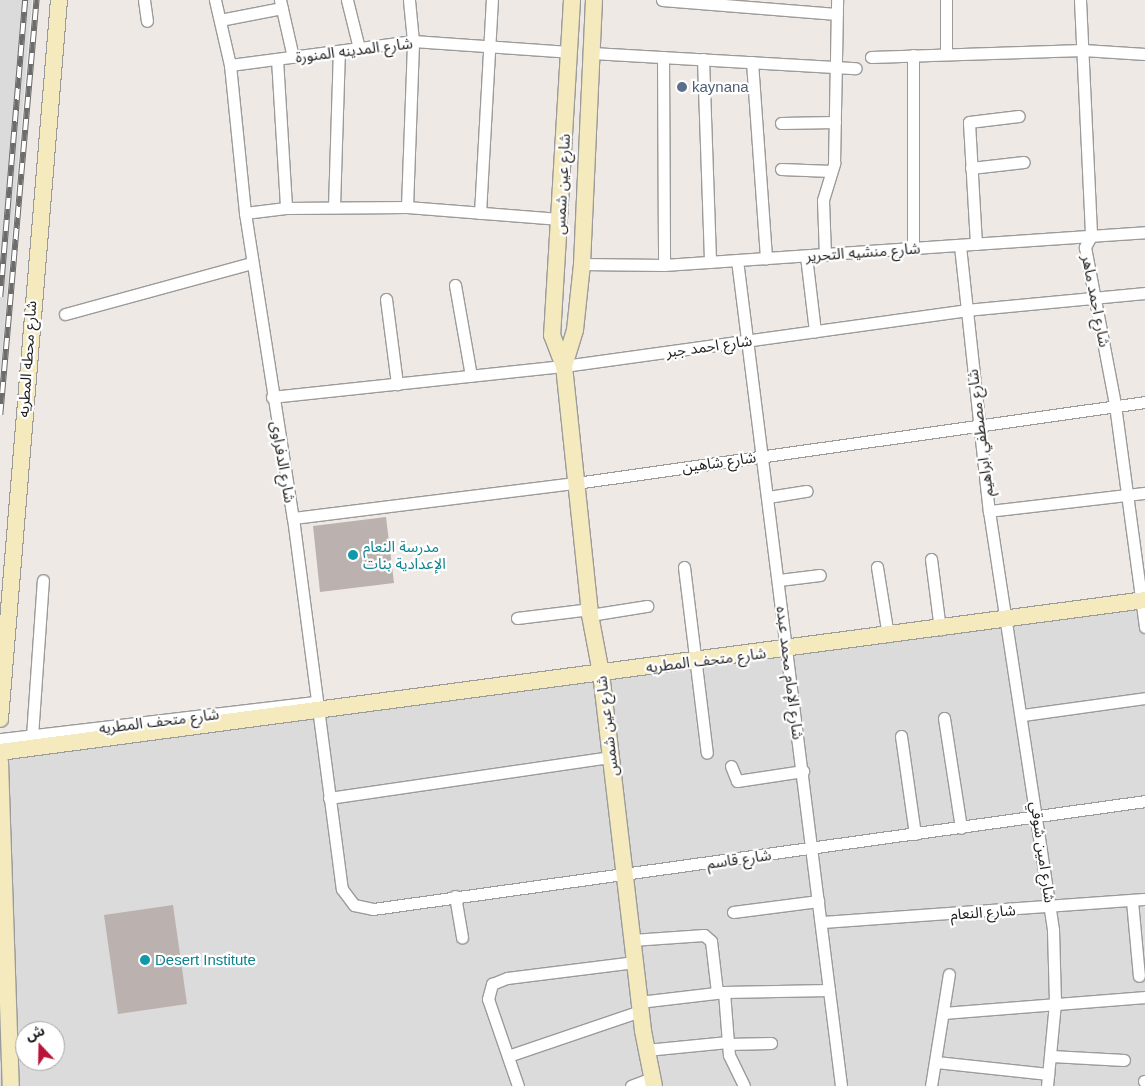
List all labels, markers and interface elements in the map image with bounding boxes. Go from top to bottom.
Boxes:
street label: شارع المدينه المنورة [294,34,414,66]
place label: kaynana [692,78,749,96]
marker: kaynana [676,81,688,93]
street label: شارع عين شمس [550,133,574,235]
street label: شارع منشيه التحرير [805,239,921,265]
street label: شارع احمد ماهر [1078,253,1114,349]
street label: شارع محطه المطريه [14,300,40,418]
street label: شارع احمد جبر [665,331,753,361]
street label: شارع مصطفي ابراهيم [963,368,997,498]
street label: شارع الدفراوى [267,420,299,504]
street label: شارع شاهين [681,448,757,476]
place label: مدرسة النعام الإعدادية بنات [363,537,446,572]
marker: مدرسة النعام الإعدادية بنات [347,549,359,561]
street label: شارع الإمام محمد عبده [773,605,807,741]
street label: شارع متحف المطريه [645,644,767,676]
street label: شارع عين شمس [592,675,622,777]
street label: شارع متحف المطريه [98,705,220,737]
street label: شارع امين شوقي [1027,800,1059,904]
street label: شارع قاسم [706,846,772,872]
street label: شارع النعام [950,901,1016,923]
place label: Desert Institute [155,951,256,969]
marker: Desert Institute [139,954,151,966]
north arrow [15,1021,65,1071]
text: ش [23,1022,47,1044]

